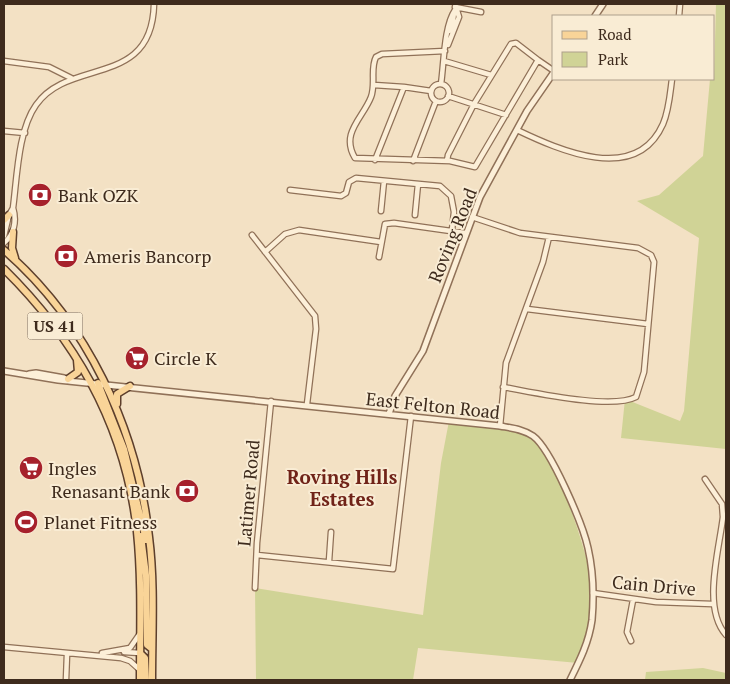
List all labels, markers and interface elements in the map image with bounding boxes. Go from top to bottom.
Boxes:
legend [552,15,715,80]
text: Road [598,24,631,44]
text: Park [598,49,628,69]
bank icon: Bank OZK [27,182,53,208]
place label: Bank OZK [58,183,138,207]
street label: Roving Road [422,184,482,286]
bank icon: Ameris Bancorp [53,243,79,269]
place label: Ameris Bancorp [84,244,211,268]
road number: US 41 [28,312,82,340]
supermarket icon: Circle K [124,345,150,371]
place label: Circle K [154,346,217,370]
street label: East Felton Road [365,386,501,424]
street label: Latimer Road [231,439,265,547]
supermarket icon: Ingles [18,455,44,481]
place label: Ingles [48,456,97,480]
district label: Roving Hills Estates [287,464,398,511]
bank icon: Renasant Bank [174,478,200,504]
place label: Renasant Bank [51,479,171,503]
sports icon: Planet Fitness [13,509,39,535]
place label: Planet Fitness [44,510,157,534]
street label: Cain Drive [611,569,697,601]

